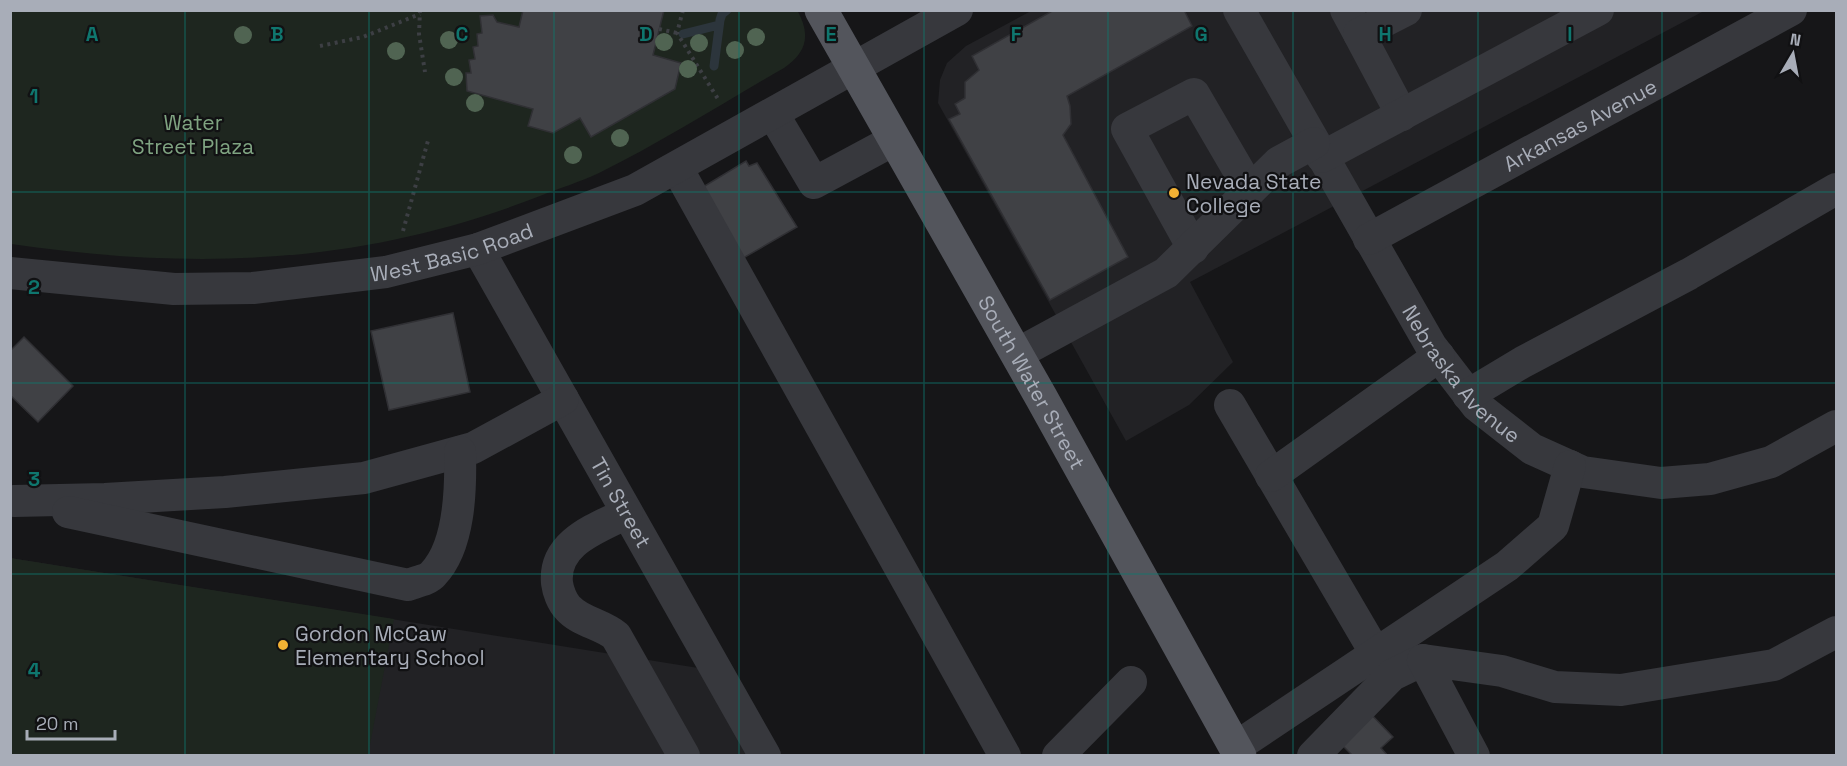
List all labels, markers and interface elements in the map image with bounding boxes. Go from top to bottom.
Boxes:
text: A [86,21,99,47]
text: B [270,21,284,47]
text: C [456,21,469,47]
text: D [639,21,653,47]
text: E [825,21,837,47]
text: F [1011,21,1022,47]
text: G [1194,21,1208,47]
text: H [1378,21,1392,47]
text: I [1567,21,1573,47]
north arrow [1763,24,1823,84]
text: N [1788,28,1803,51]
street label: Arkansas Avenue [1499,72,1661,177]
text: 1 [29,83,39,109]
park label: Water Street Plaza [132,109,254,160]
place label: Nevada State College [1186,168,1321,219]
marker: Nevada State College [1167,186,1181,200]
street label: West Basic Road [369,216,537,287]
text: 2 [28,274,40,300]
street label: South Water Street [973,290,1092,474]
street label: Nebraska Avenue [1397,300,1526,449]
street label: Tin Street [585,452,658,552]
text: 3 [28,466,40,492]
place label: Gordon McCaw Elementary School [295,620,485,671]
marker: Gordon McCaw Elementary School [276,638,290,652]
text: 4 [28,657,41,683]
scale bar [27,703,116,741]
text: 20 m [36,712,79,735]

